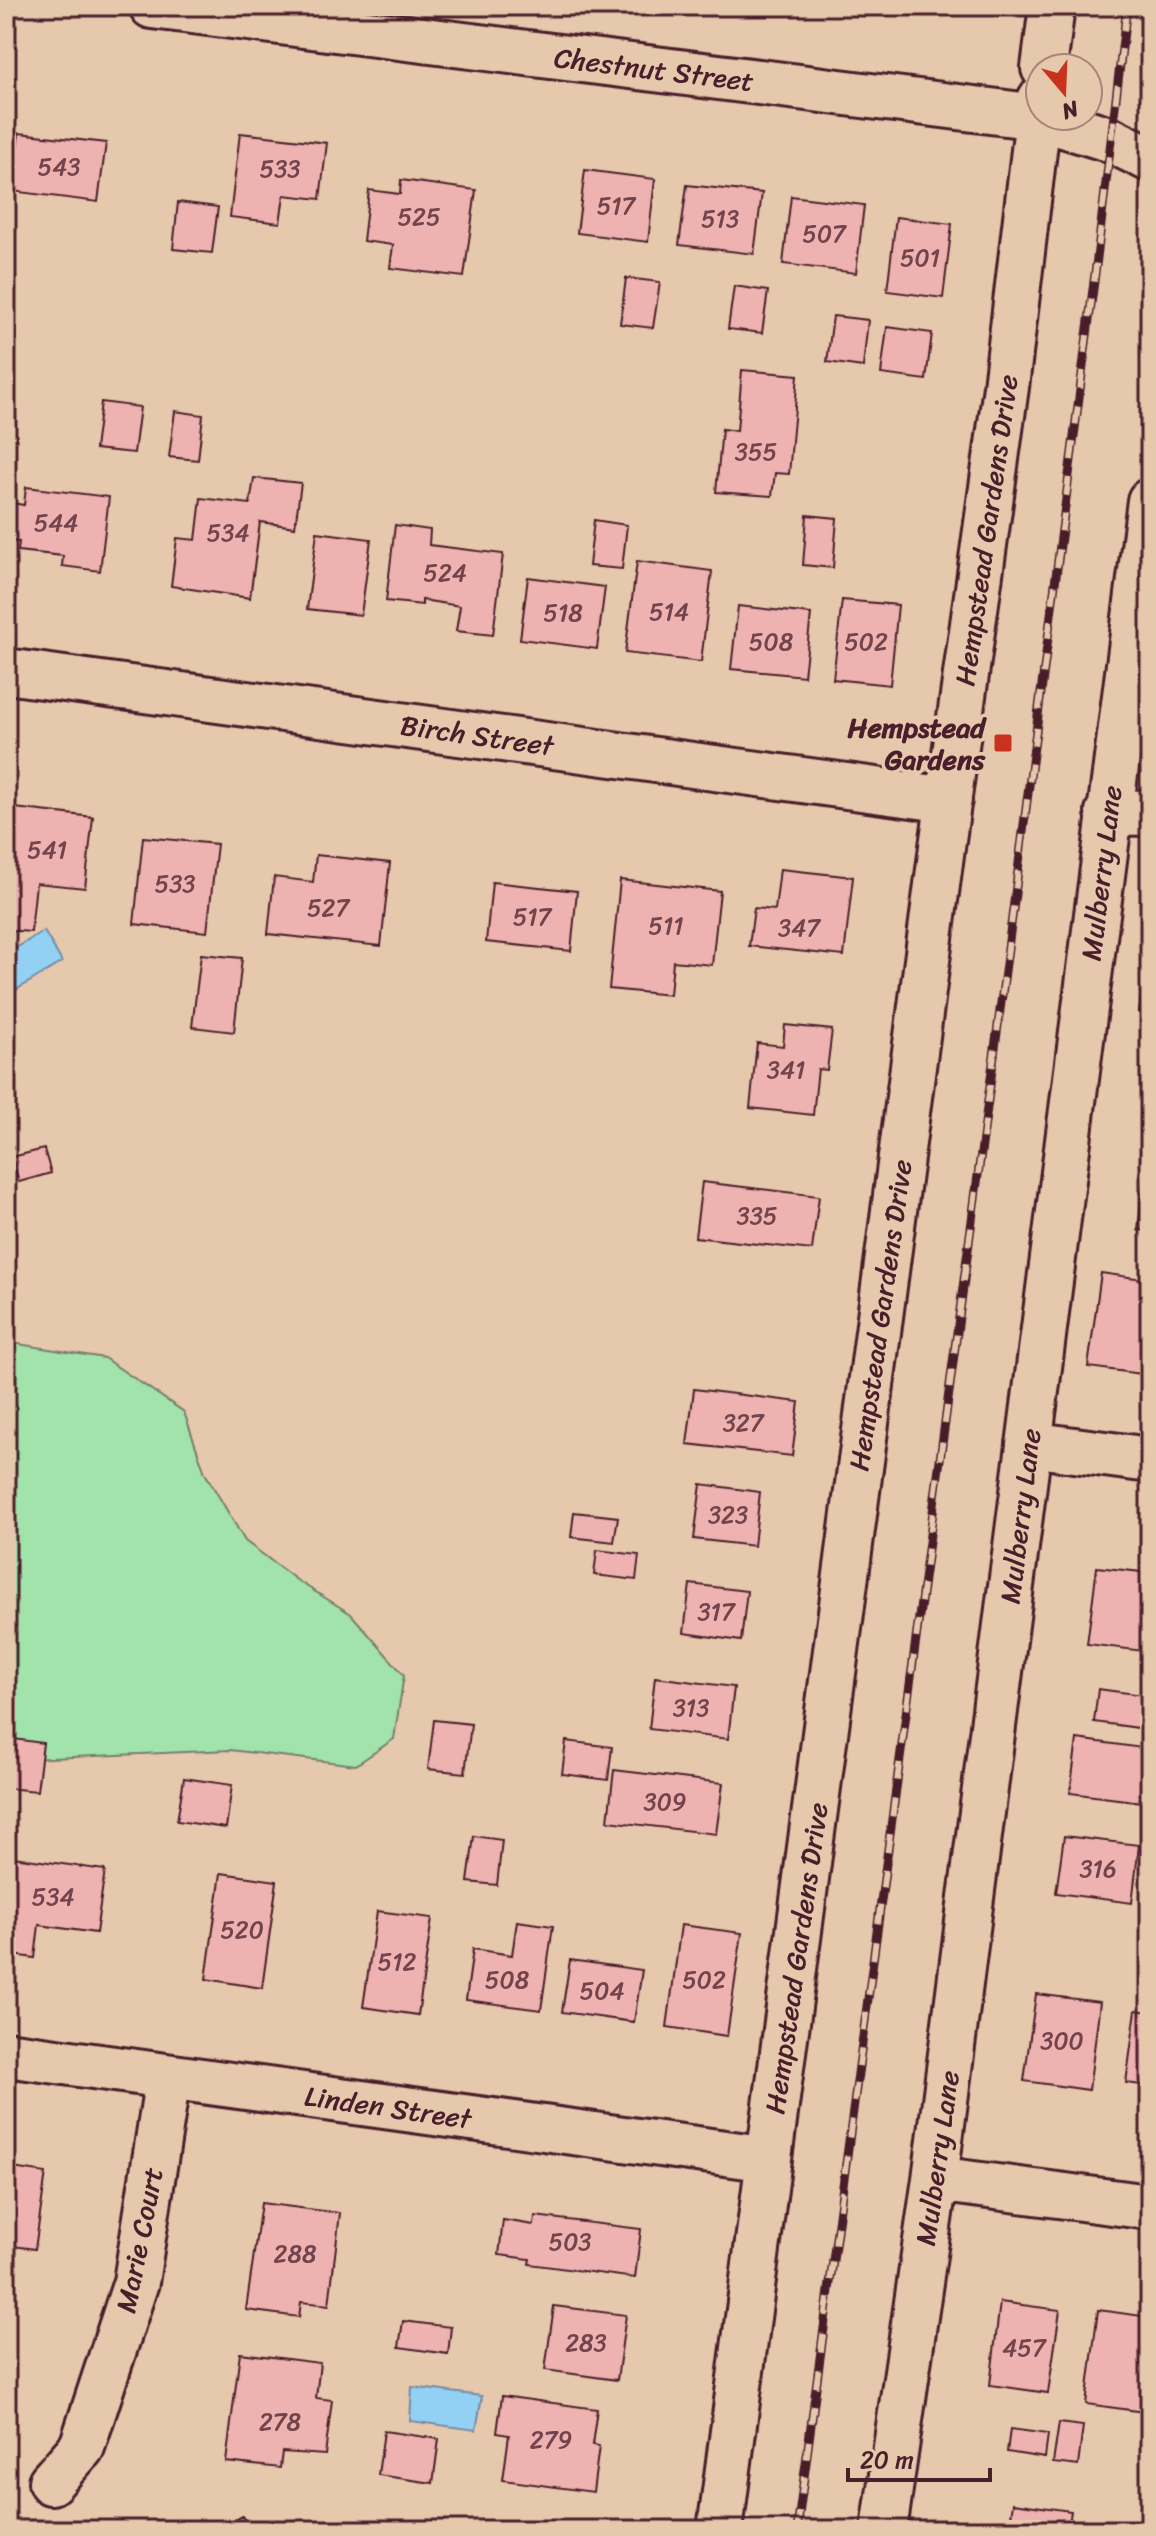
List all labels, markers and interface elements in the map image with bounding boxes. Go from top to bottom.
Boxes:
street label: Chestnut Street [551,33,757,106]
north arrow [1024,52,1104,132]
text: N [1056,89,1085,132]
house number: 543 [38,146,80,188]
house number: 533 [259,148,301,190]
house number: 517 [597,185,637,227]
house number: 525 [397,196,441,238]
house number: 513 [701,198,739,240]
house number: 507 [802,213,847,255]
house number: 501 [900,237,940,279]
street label: Hempstead Gardens Drive [940,371,1033,689]
house number: 355 [735,431,777,473]
house number: 544 [34,502,78,544]
house number: 534 [207,512,249,554]
house number: 524 [423,552,467,594]
house number: 514 [649,591,689,633]
house number: 518 [543,592,583,634]
house number: 508 [749,621,793,663]
house number: 502 [844,621,888,663]
street label: Birch Street [397,701,558,771]
place label: Hempstead Gardens [848,703,987,784]
marker: Hempstead Gardens [992,732,1014,754]
street label: Mulberry Lane [1066,782,1137,964]
house number: 541 [27,829,67,871]
house number: 533 [154,863,196,905]
house number: 527 [307,887,350,929]
house number: 517 [513,896,553,938]
house number: 511 [648,905,684,947]
house number: 347 [778,907,821,949]
house number: 341 [767,1049,805,1091]
street label: Hempstead Gardens Drive [834,1156,927,1474]
house number: 335 [736,1195,778,1237]
house number: 327 [723,1402,765,1444]
street label: Mulberry Lane [985,1425,1056,1607]
house number: 323 [708,1494,748,1536]
house number: 317 [697,1591,736,1633]
house number: 313 [673,1687,709,1729]
house number: 309 [643,1781,687,1823]
street label: Hempstead Gardens Drive [750,1799,843,2117]
house number: 316 [1079,1848,1117,1890]
house number: 534 [32,1876,74,1918]
house number: 520 [220,1909,264,1951]
house number: 512 [378,1941,417,1983]
house number: 508 [485,1959,529,2001]
house number: 502 [682,1959,726,2001]
house number: 504 [580,1970,624,2012]
house number: 300 [1040,2020,1084,2062]
street label: Mulberry Lane [901,2067,974,2249]
street label: Linden Street [301,2072,476,2144]
street label: Marie Court [101,2163,178,2317]
house number: 503 [548,2221,592,2263]
house number: 288 [274,2233,316,2275]
house number: 283 [565,2322,607,2364]
house number: 457 [1002,2327,1047,2369]
house number: 278 [259,2401,301,2443]
house number: 279 [530,2419,572,2461]
scale bar [848,2432,990,2482]
text: 20 m [860,2439,914,2481]

